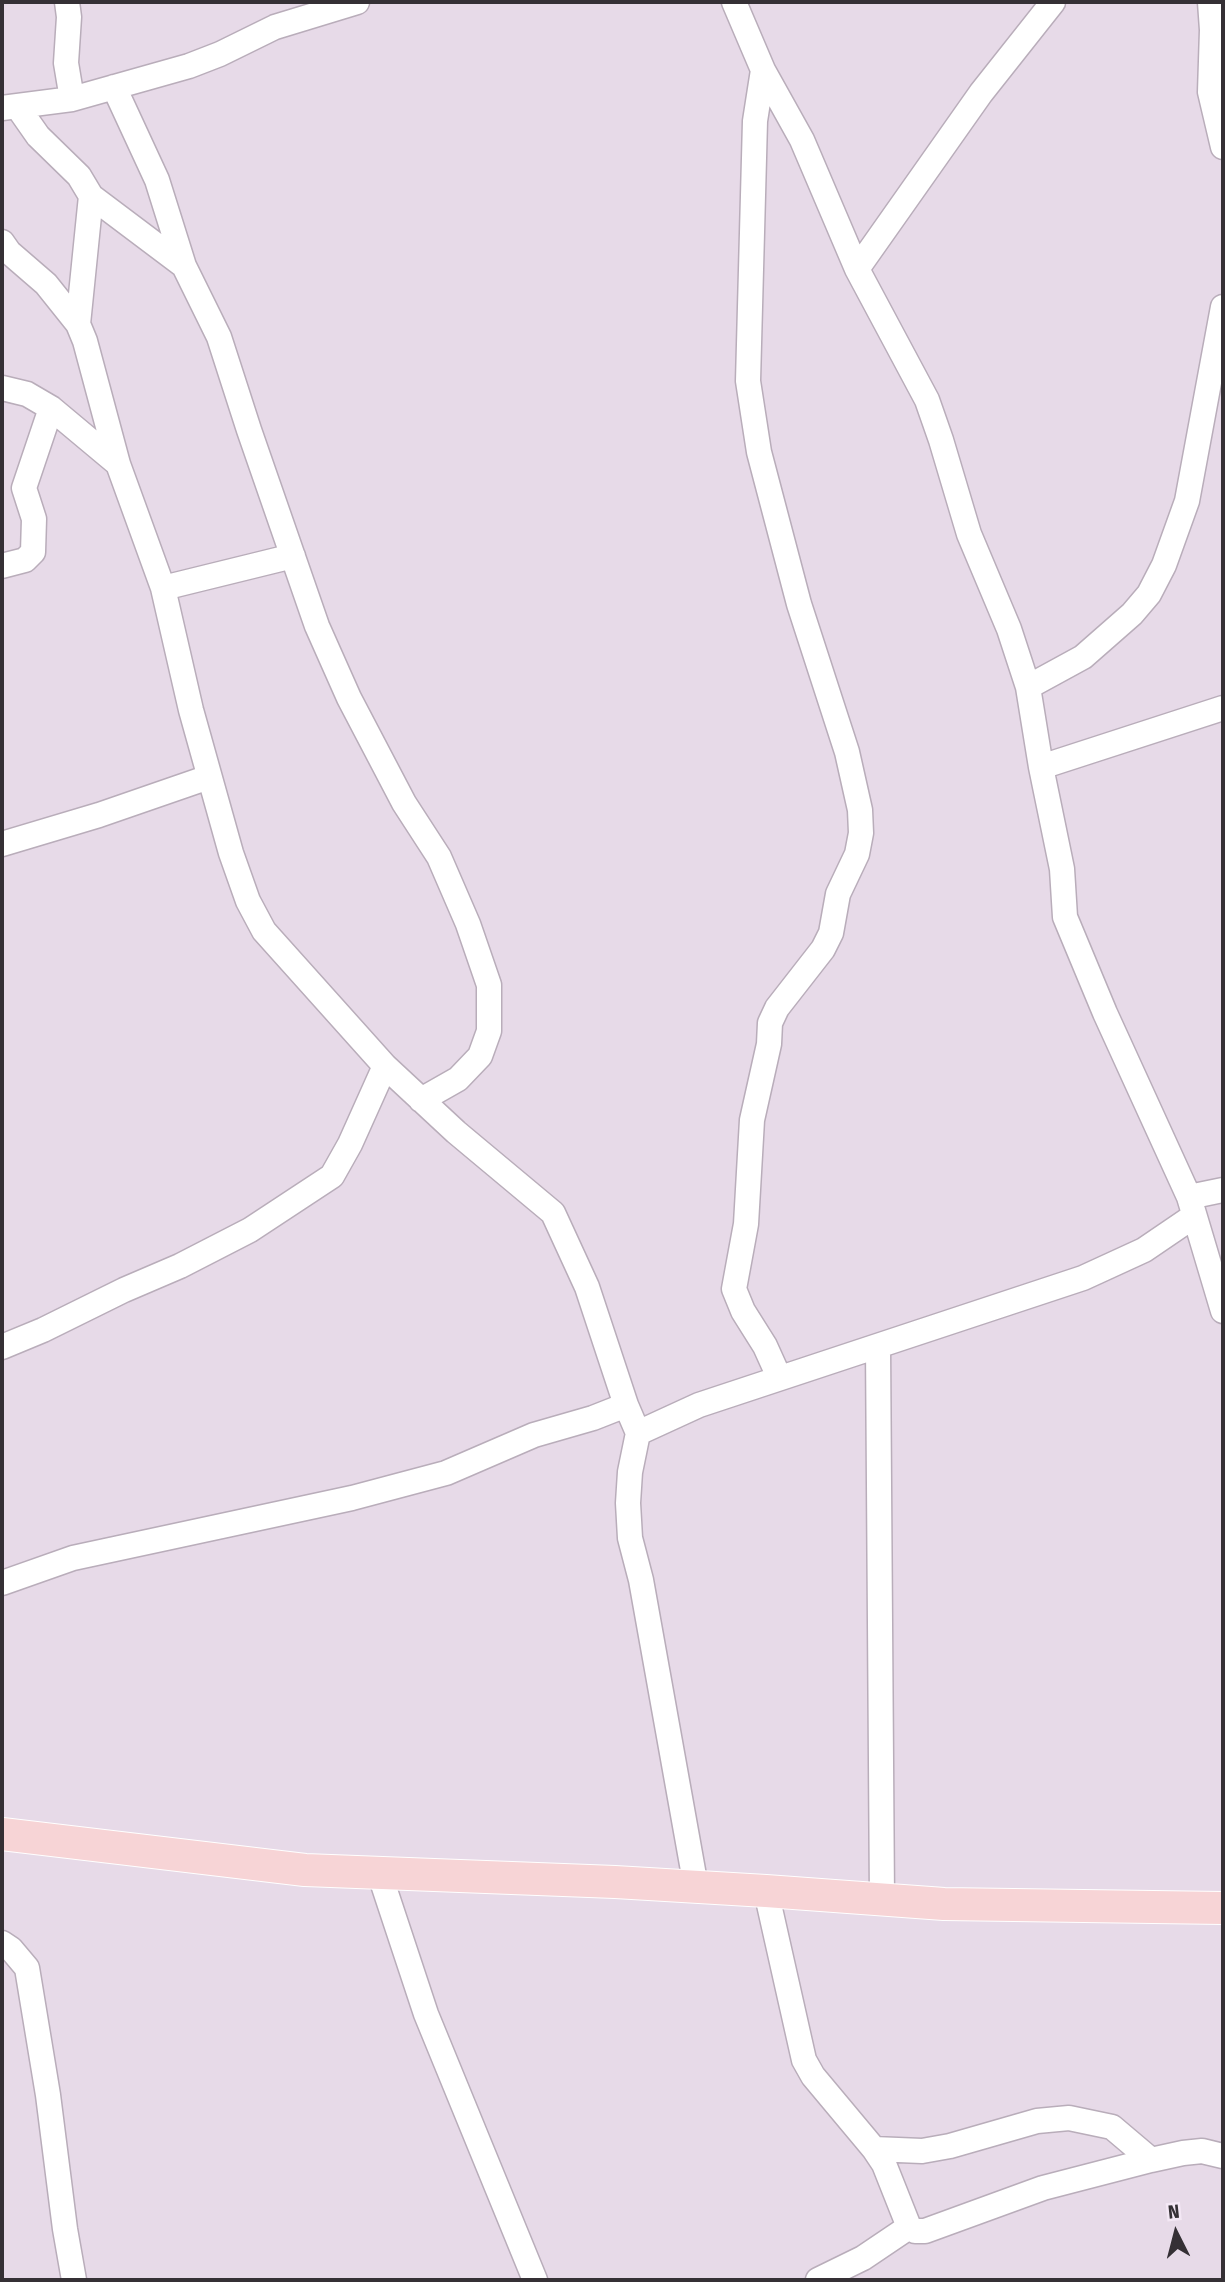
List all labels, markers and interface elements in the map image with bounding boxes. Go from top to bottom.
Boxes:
north arrow [1141,2198,1211,2268]
text: N [1167,2200,1181,2224]

